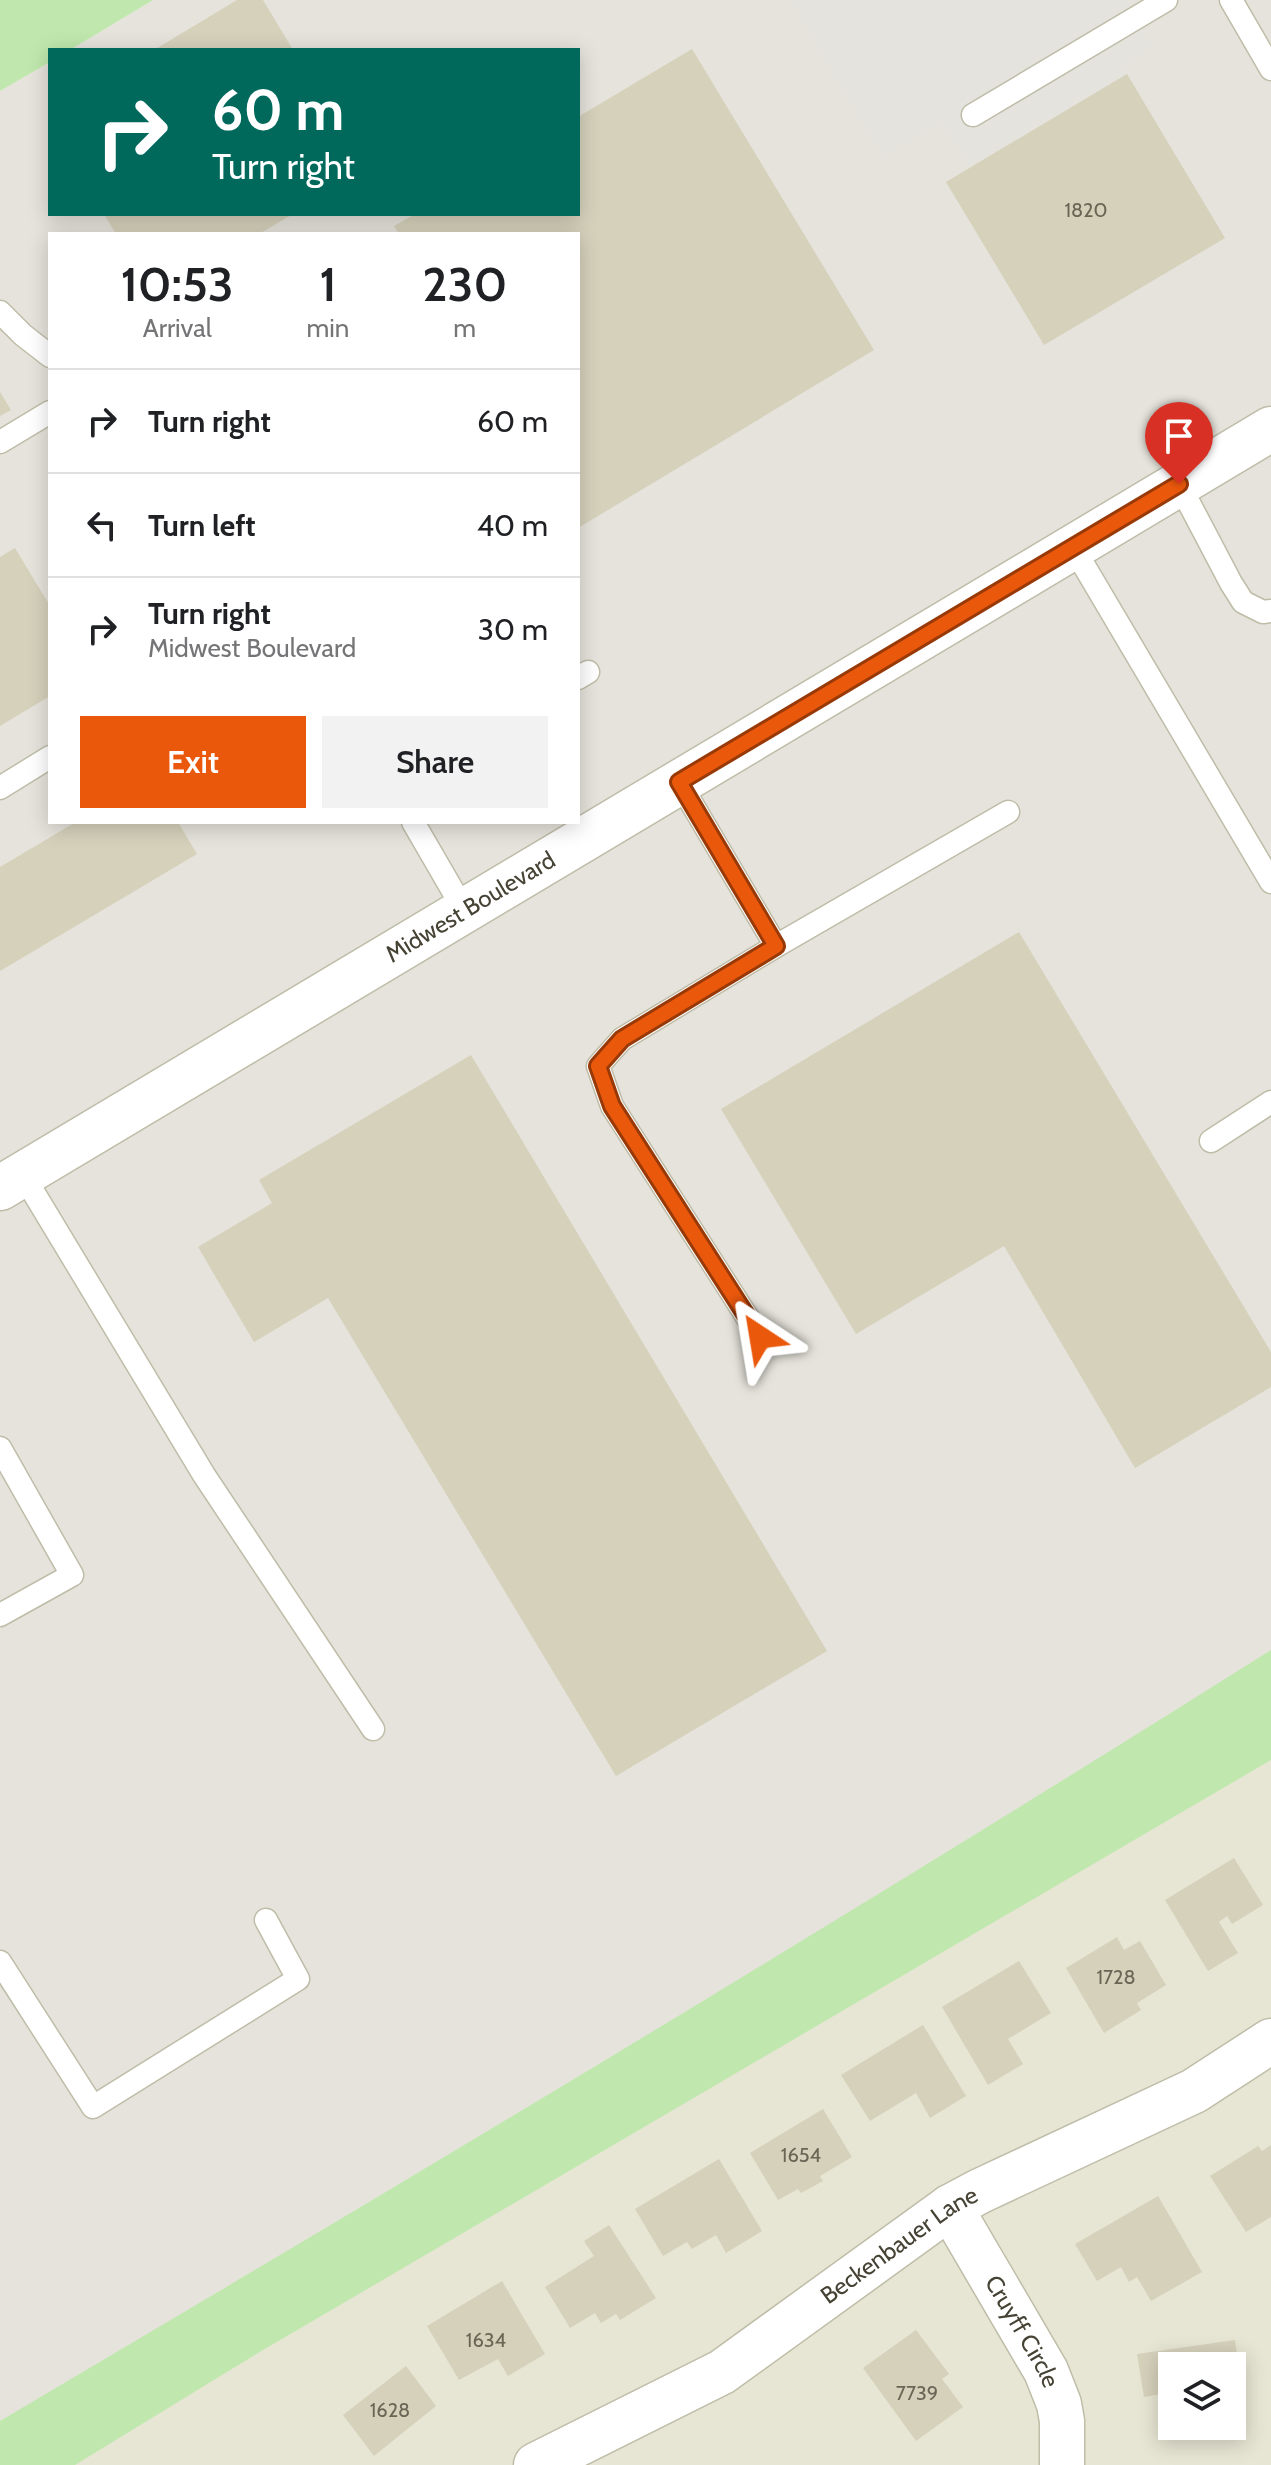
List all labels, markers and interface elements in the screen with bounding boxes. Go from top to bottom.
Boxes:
text: 60 m [212,76,344,144]
icon: right [80,80,184,184]
text: Turn right [212,144,355,188]
house number: 1820 [1064,198,1108,222]
text: 10:53 [121,255,234,313]
text: 1 [319,255,336,313]
text: 230 [422,255,507,313]
text: Arrival [143,312,212,344]
text: min [307,312,349,344]
text: m [453,312,476,344]
icon: right [80,399,124,443]
pin [1145,402,1213,484]
text: Turn right [148,403,271,440]
text: 60 m [477,403,548,440]
icon: arrive [1157,414,1201,458]
icon: left [80,503,124,547]
text: Turn left [148,507,256,544]
text: 40 m [477,507,548,544]
text: Turn right [148,595,271,632]
icon: right [80,607,124,651]
text: 30 m [478,611,548,648]
text: Midwest Boulevard [148,632,356,664]
button: Exit [80,716,306,808]
button: Share [322,716,548,808]
street label: Midwest Boulevard [380,845,560,968]
position arrow [718,1295,802,1379]
house number: 1728 [1096,1965,1136,1989]
house number: 1654 [781,2143,822,2167]
street label: Beckenbauer Lane [815,2180,982,2310]
street label: Cruyff Circle [979,2270,1066,2391]
house number: 1634 [466,2328,507,2352]
map controls [1158,2352,1246,2440]
button: layers [1158,2352,1246,2440]
house number: 7739 [896,2381,938,2405]
house number: 1628 [370,2398,410,2422]

